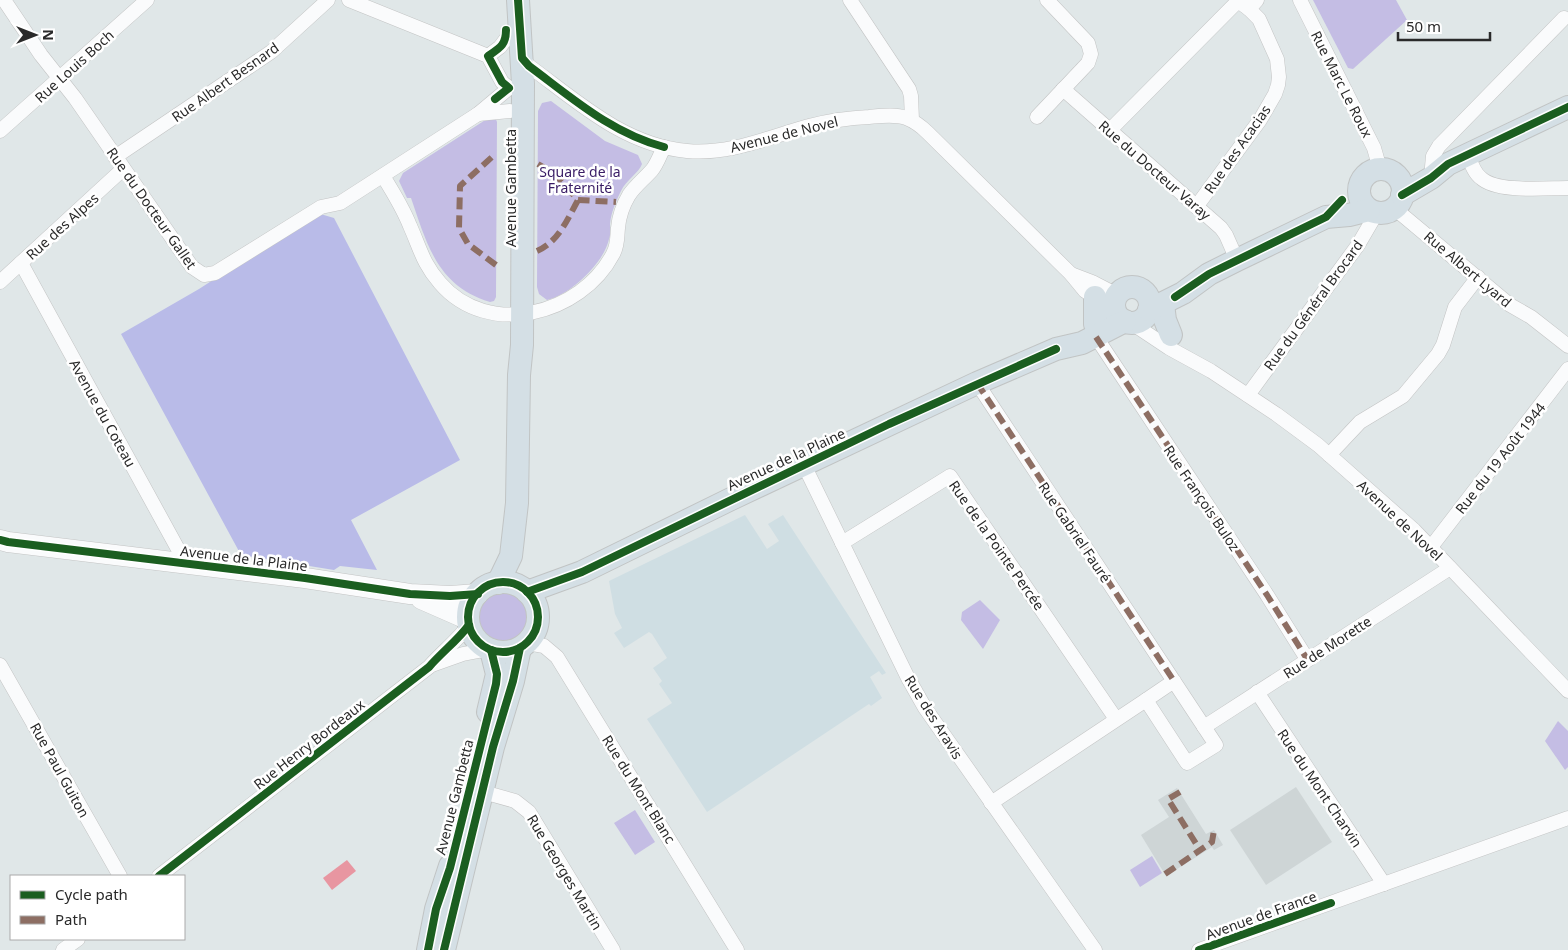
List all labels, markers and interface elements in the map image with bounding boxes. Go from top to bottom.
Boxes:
north arrow [10,10,60,60]
scale bar [1398,10,1490,42]
text: 50 m [1406,16,1441,36]
street label: Rue Louis Boch [30,25,118,107]
street label: Rue Marc Le Roux [1307,27,1377,141]
text: N [39,29,58,41]
street label: Rue Albert Besnard [168,38,282,126]
street label: Rue des Acacias [1199,101,1275,197]
street label: Avenue de Novel [728,111,840,157]
street label: Rue du Docteur Varay [1095,116,1216,225]
street label: Avenue Gambetta [501,129,520,247]
street label: Rue du Docteur Gallet [103,143,201,273]
park label: Square de la Fraternité [539,162,621,197]
street label: Rue des Alpes [22,188,103,264]
street label: Rue Albert Lyard [1420,227,1516,311]
street label: Rue du Général Brocard [1259,236,1367,374]
street label: Avenue du Coteau [65,356,141,470]
street label: Rue du 19 Août 1944 [1451,398,1549,518]
street label: Avenue de la Plaine [724,423,848,495]
street label: Rue François Buloz [1160,441,1245,555]
street label: Avenue de Novel [1353,475,1447,565]
street label: Rue de la Pointe Percée [945,476,1049,614]
street label: Rue Gabriel Fauré [1034,478,1116,586]
street label: Avenue de la Plaine [179,541,309,575]
street label: Rue de Morette [1279,611,1375,683]
street label: Rue des Aravis [901,671,968,763]
street label: Rue Henry Bordeaux [250,694,369,793]
street label: Rue Paul Guiton [26,719,94,821]
street label: Rue du Mont Charvin [1273,725,1367,851]
street label: Rue du Mont Blanc [598,731,680,847]
street label: Avenue Gambetta [430,737,478,857]
street label: Rue Georges Martin [523,811,607,933]
legend [10,875,185,940]
text: Cycle path [55,884,128,904]
street label: Avenue de France [1203,886,1319,944]
text: Path [55,909,87,929]

